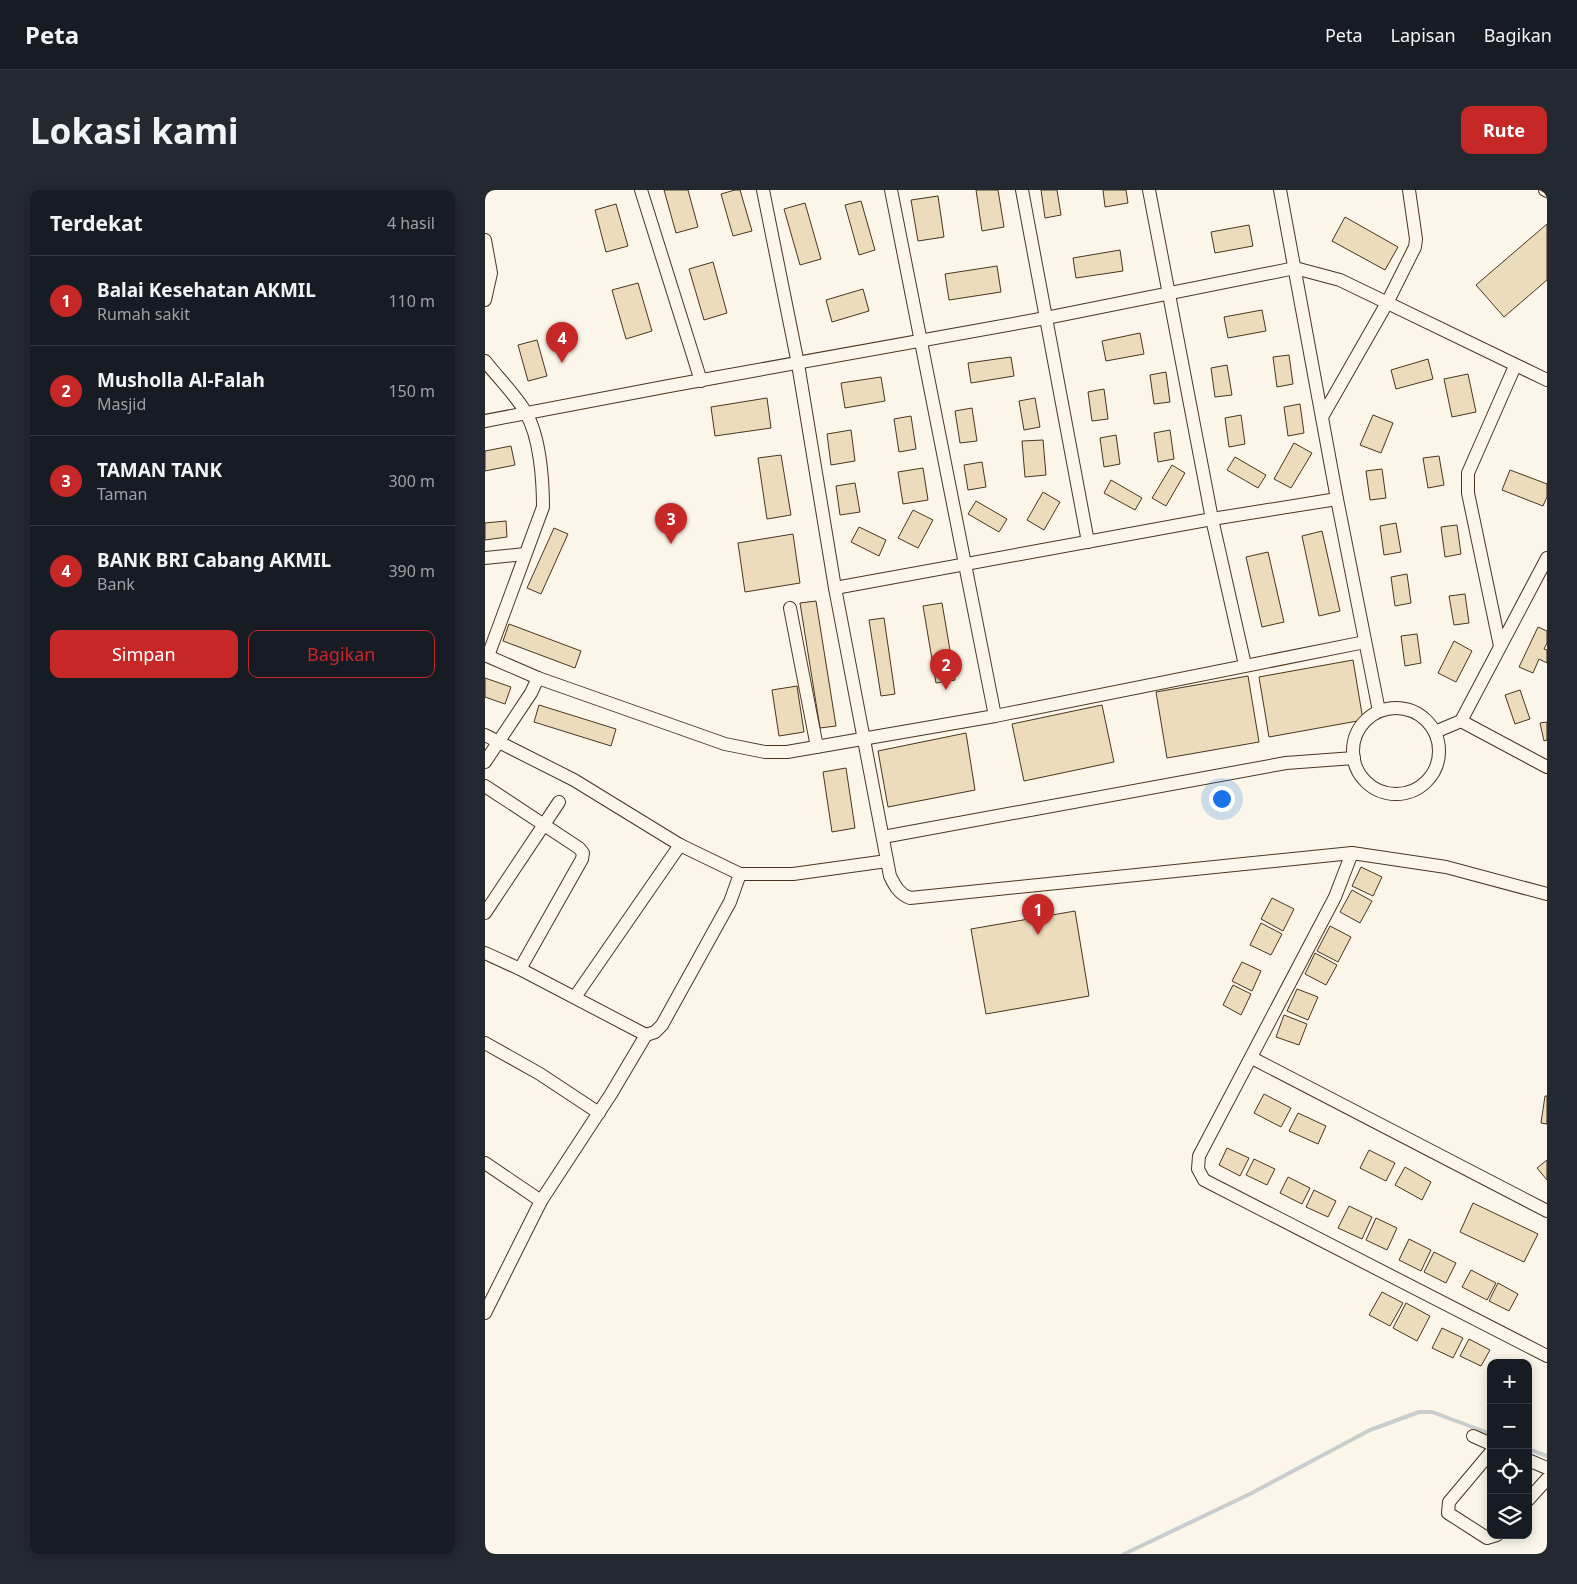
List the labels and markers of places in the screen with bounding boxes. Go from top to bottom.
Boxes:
pin: 4 [546,322,578,363]
pin: 3 [655,503,687,544]
pin: 2 [930,649,962,690]
pin: 1 [1022,894,1054,935]

